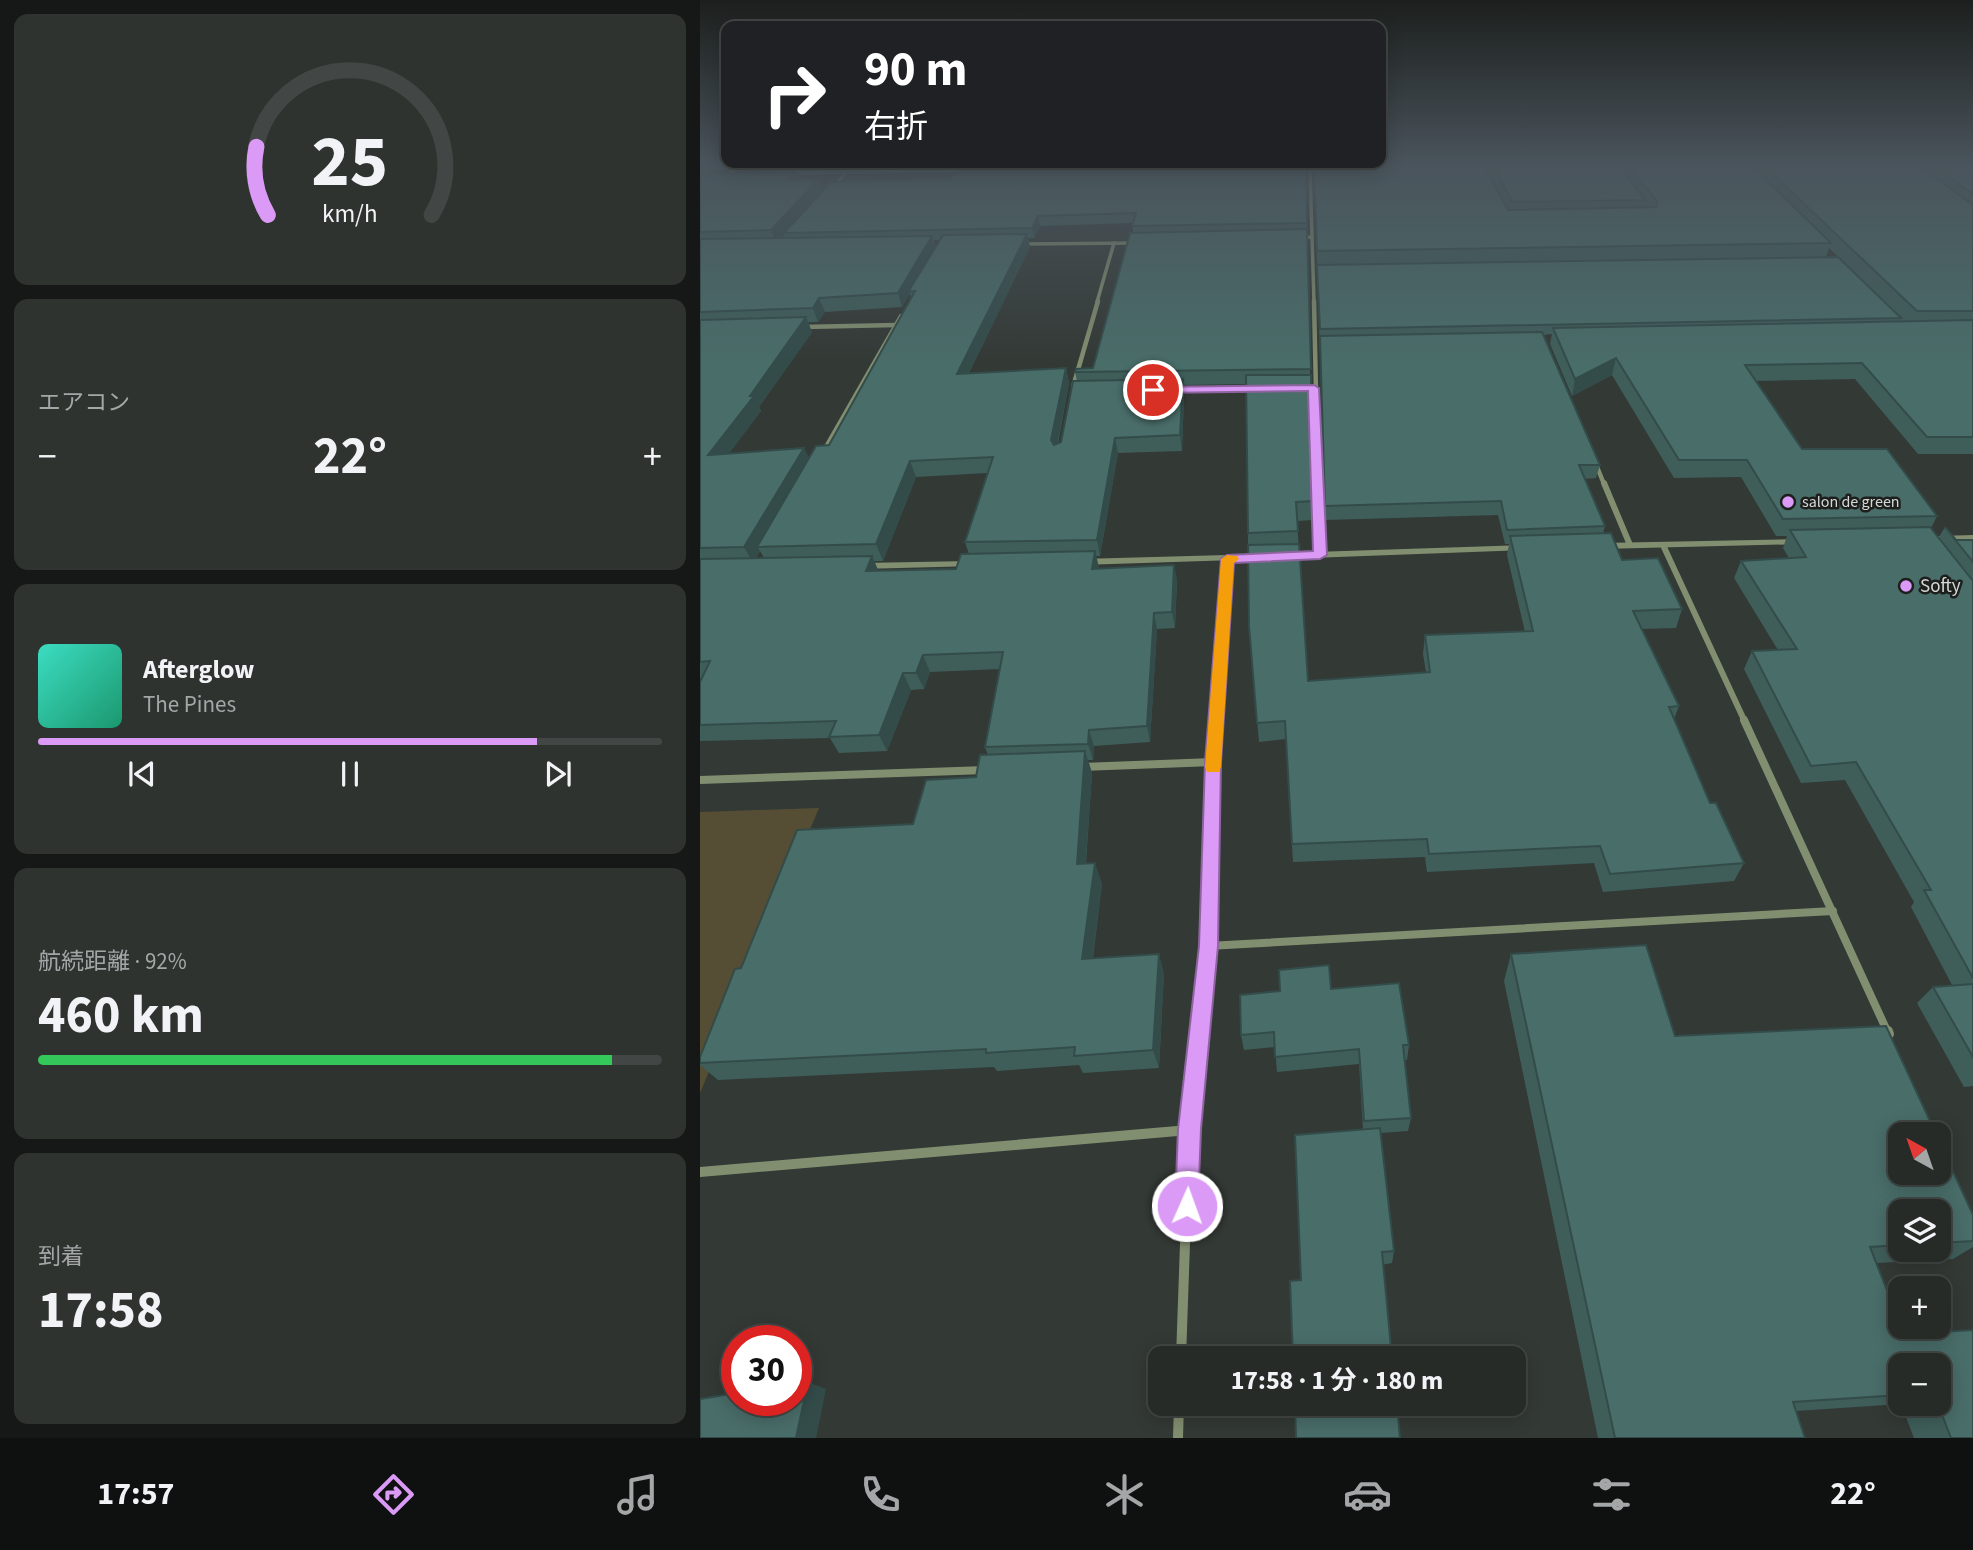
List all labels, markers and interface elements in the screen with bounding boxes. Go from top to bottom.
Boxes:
text: 90 m [864,35,968,105]
icon: right [749,49,840,140]
text: 右折 [864,104,928,150]
text: 25 [312,111,388,215]
text: km/h [322,196,378,232]
pin [1123,360,1183,420]
icon: arrive [1134,371,1172,409]
text: エアコン [38,386,130,419]
text: 22° [313,420,387,494]
text: − [38,430,57,484]
text: + [643,430,662,484]
place label: salon de green [1802,491,1900,513]
marker: salon de green [1780,494,1796,510]
place label: Softy [1920,573,1961,600]
marker: Softy [1898,578,1914,594]
text: Afterglow [143,651,254,688]
text: The Pines [143,688,236,721]
icon: previous [123,755,161,793]
icon: pause [331,755,369,793]
icon: next [539,755,577,793]
text: 航続距離 · 92% [38,945,187,978]
text: 460 km [38,979,204,1053]
north arrow [1888,1122,1951,1185]
map controls [1888,1122,1951,1416]
position arrow [1150,1169,1224,1243]
button: layers [1888,1199,1951,1262]
text: 到着 [38,1240,84,1273]
text: 17:58 [38,1274,163,1348]
button: + [1888,1276,1951,1339]
speed limit sign: 30 [721,1325,812,1416]
button: − [1888,1353,1951,1416]
text: 17:58 · 1 分 · 180 m [1231,1362,1443,1399]
icon: directions [369,1470,418,1519]
icon: music [613,1470,662,1519]
icon: phone [856,1470,905,1519]
icon: climate [1100,1470,1149,1519]
icon: car [1343,1470,1392,1519]
icon: filters [1587,1470,1636,1519]
text: 17:57 [97,1471,174,1517]
text: 22° [1830,1471,1876,1517]

